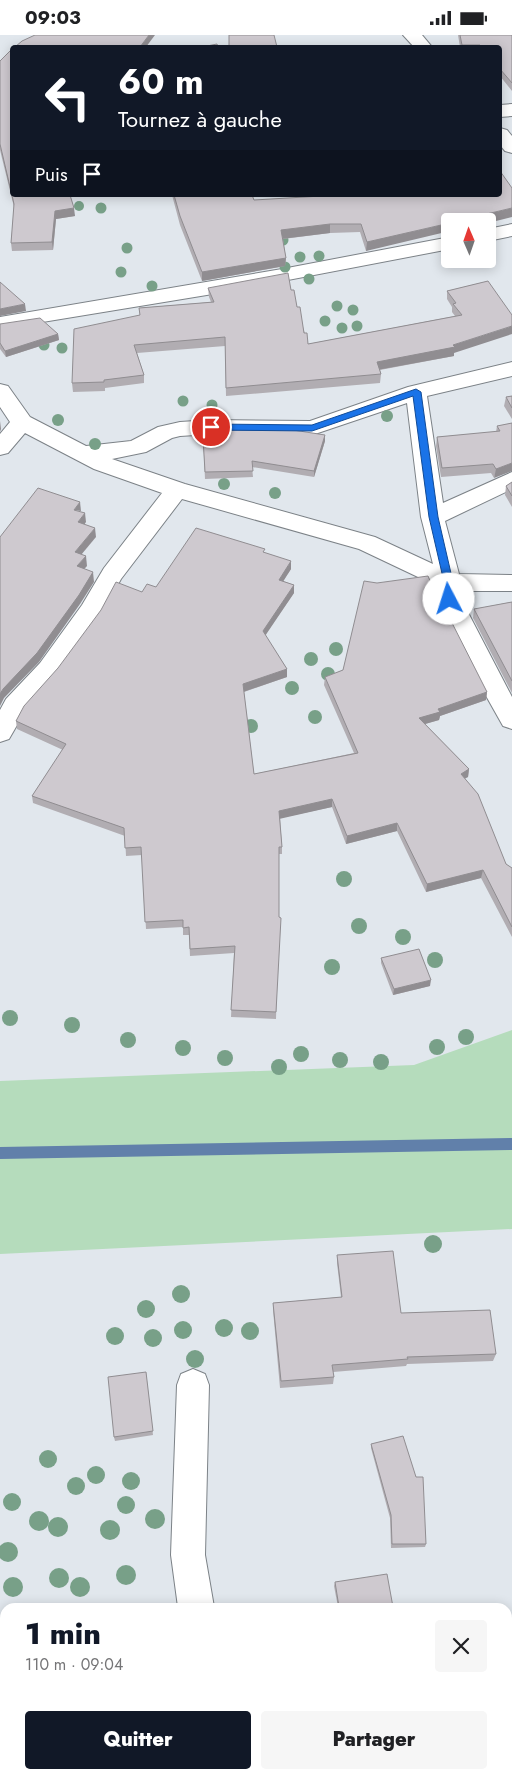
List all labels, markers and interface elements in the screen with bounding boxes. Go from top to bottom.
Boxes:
text: 09:03 [25,4,81,31]
text: 60 m [118,57,204,107]
icon: left [35,65,100,130]
text: Tournez à gauche [118,103,282,135]
icon: arrive [78,160,106,188]
text: Puis [35,161,68,188]
north arrow [441,213,496,267]
map controls [441,213,496,268]
pin [190,406,232,448]
icon: arrive [197,413,225,441]
position arrow [422,572,474,624]
text: 1 min [25,1612,101,1655]
button: close [435,1620,487,1672]
text: 110 m · 09:04 [25,1653,123,1676]
button: Quitter [25,1711,251,1769]
button: Partager [261,1711,487,1769]

